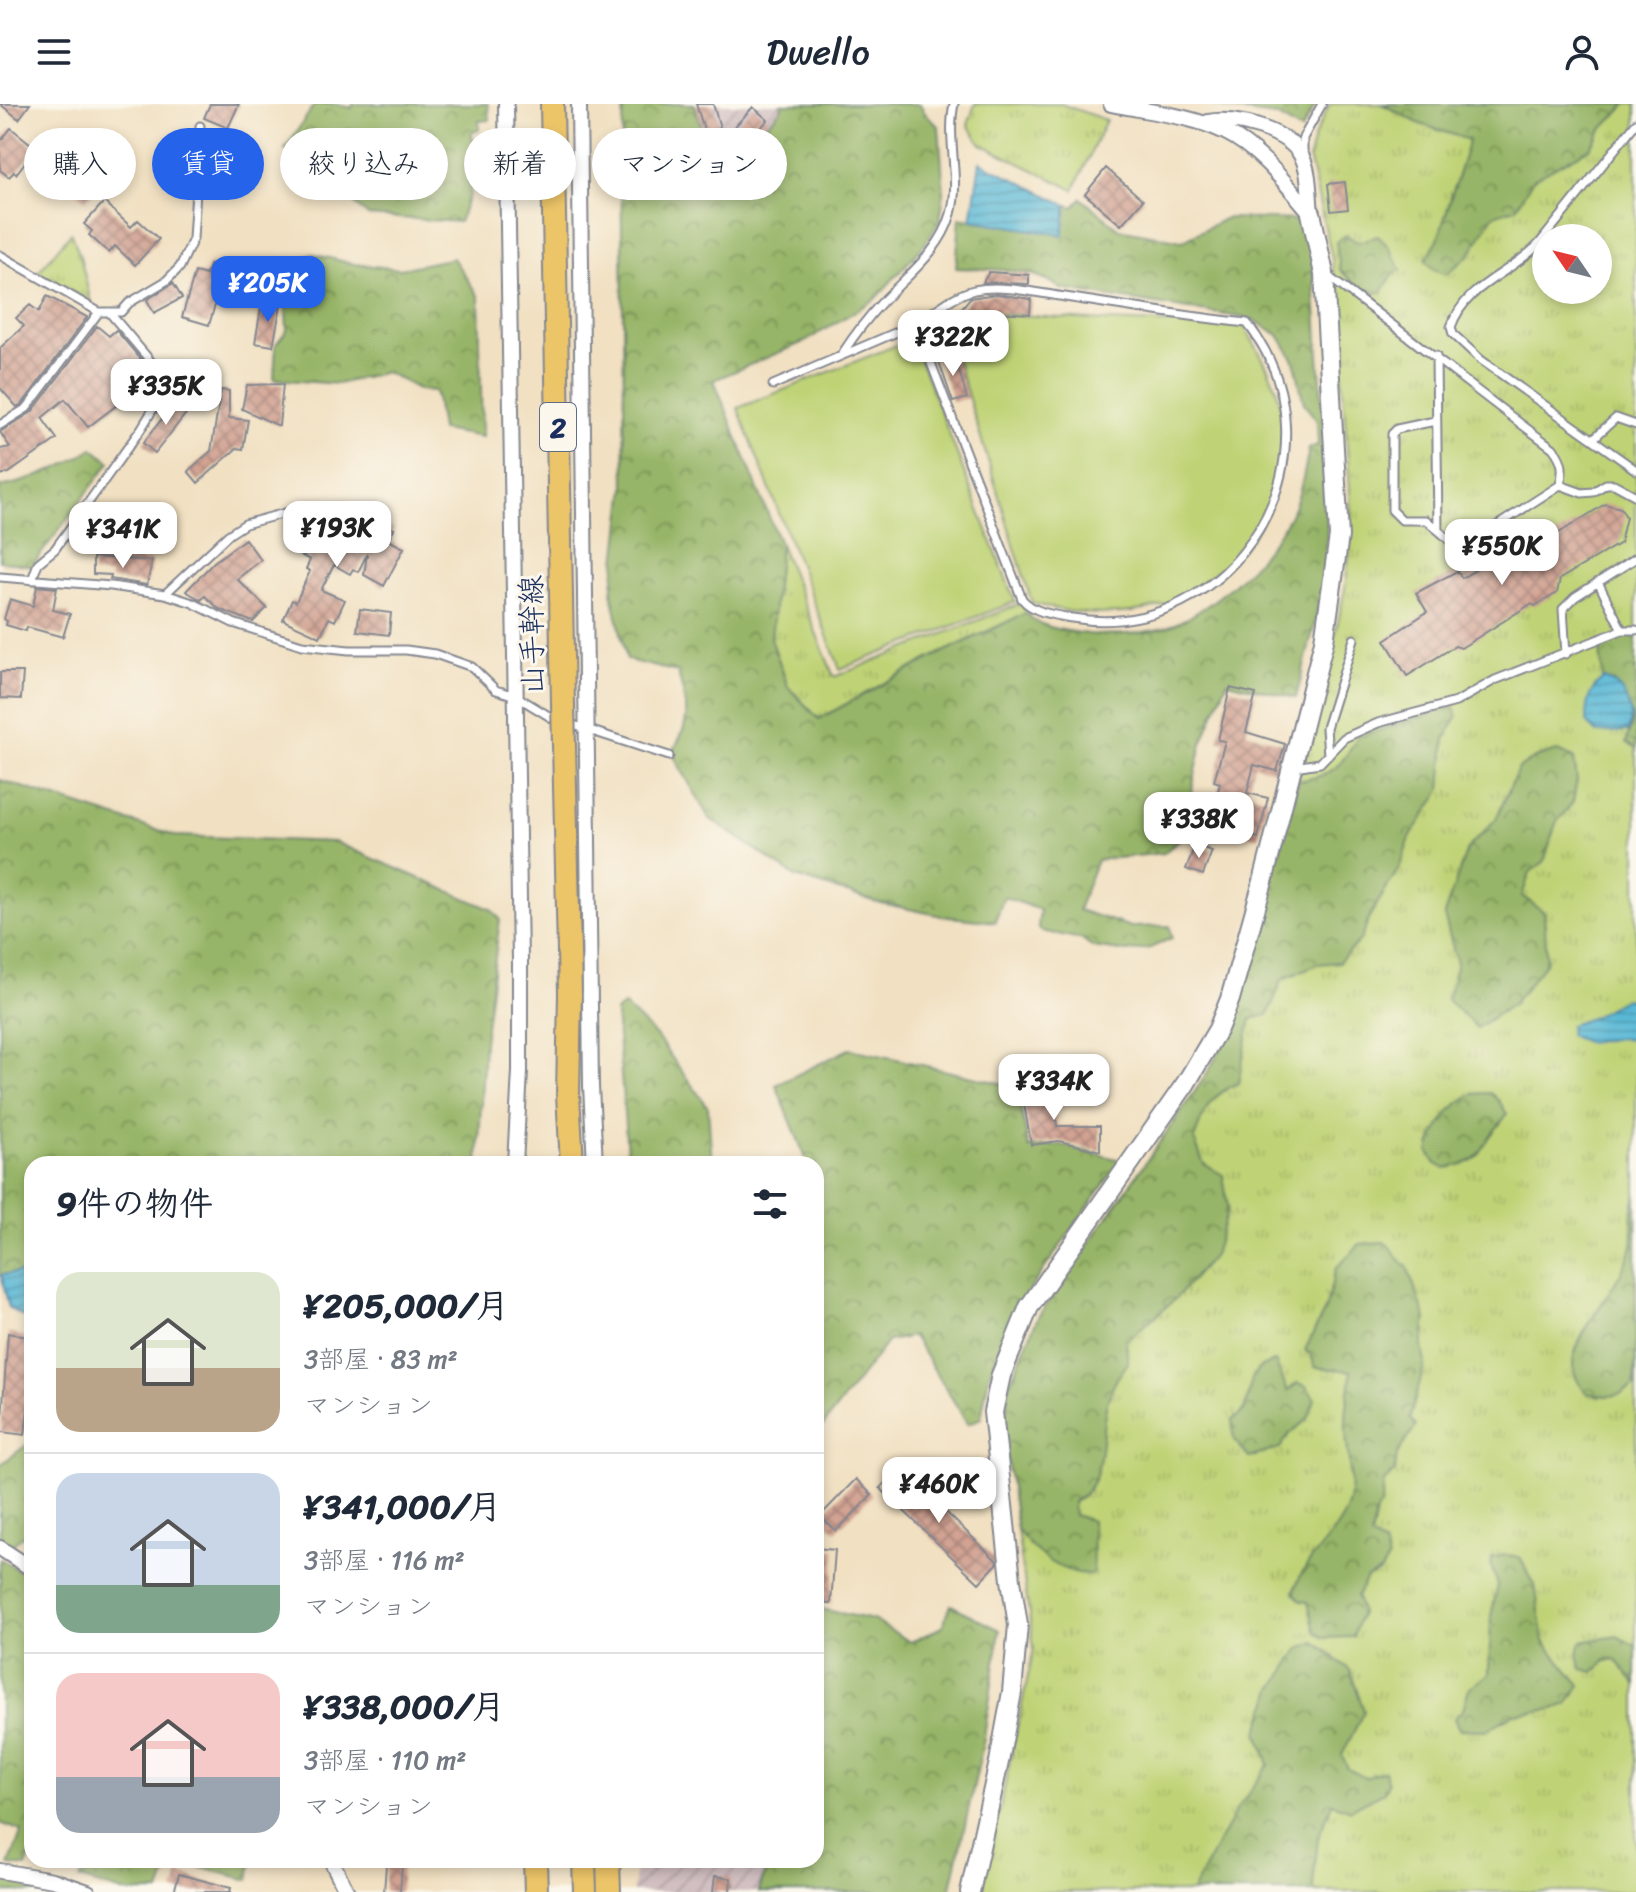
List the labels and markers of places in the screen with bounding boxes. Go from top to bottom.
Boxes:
pin: ¥205K [212,256,324,324]
pin: ¥322K [897,310,1009,378]
pin: ¥335K [110,359,222,427]
pin: ¥193K [281,501,393,569]
pin: ¥341K [67,502,179,570]
pin: ¥550K [1446,519,1558,587]
pin: ¥338K [1143,792,1255,860]
pin: ¥334K [998,1054,1110,1122]
pin: ¥460K [883,1457,995,1525]

